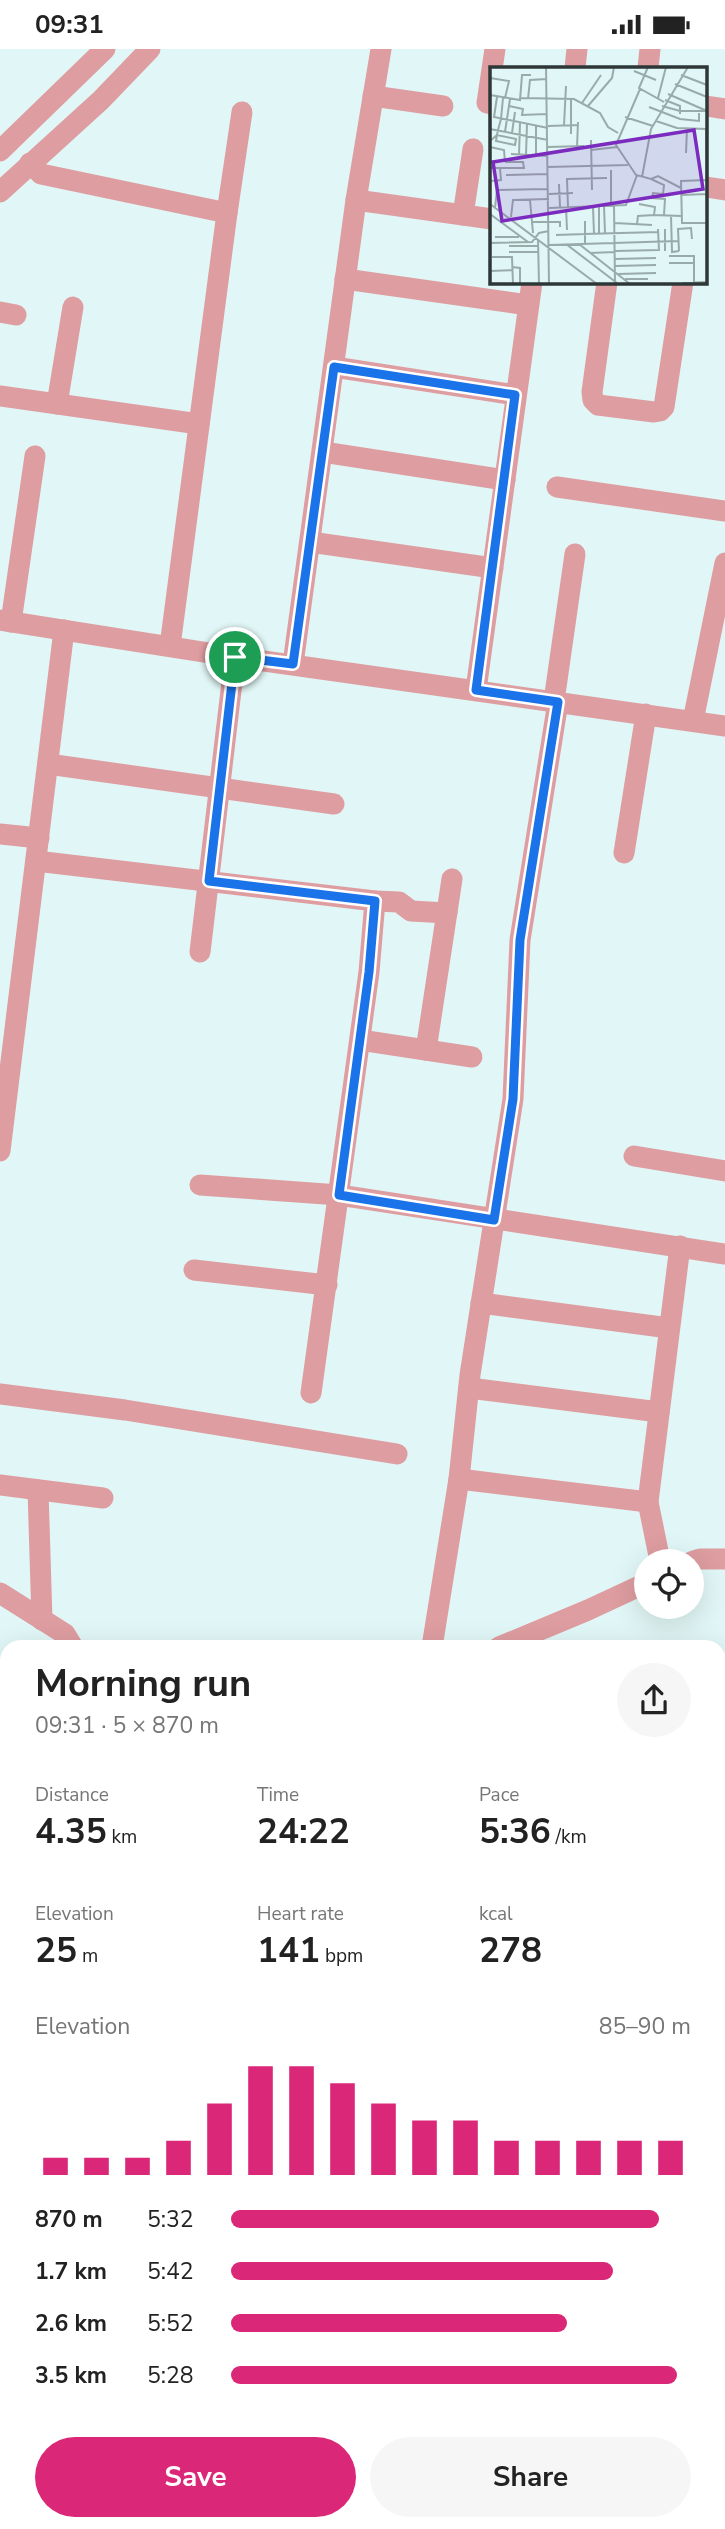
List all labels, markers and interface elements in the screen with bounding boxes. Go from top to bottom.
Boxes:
text: 09:31 [35,7,104,42]
inset map [490,67,708,283]
pin [205,627,265,687]
icon: arrive [216,638,254,676]
map controls [634,1549,704,1619]
button: locate [634,1549,704,1619]
text: Morning run [35,1658,251,1709]
button: share [617,1663,691,1737]
text: 09:31 · 5 × 870 m [35,1710,219,1741]
text: Distance [35,1782,109,1808]
text: Time [257,1782,299,1808]
text: Pace [479,1782,519,1808]
text: 4.35 [35,1808,107,1855]
text: 24:22 [257,1808,350,1855]
text: 5:36 [479,1808,551,1855]
text: km [107,1824,137,1850]
text: /km [551,1824,587,1850]
text: Elevation [35,1901,114,1927]
text: Heart rate [257,1901,344,1927]
text: kcal [479,1901,513,1927]
text: 25 [35,1927,77,1974]
text: 141 [257,1927,320,1974]
text: 278 [479,1927,542,1974]
text: m [77,1943,98,1969]
text: bpm [320,1943,363,1969]
text: Elevation [35,2011,130,2042]
text: 85–90 m [599,2011,691,2042]
text: 870 m [35,2204,103,2235]
text: 5:32 [147,2204,194,2235]
text: 1.7 km [35,2256,107,2287]
text: 5:42 [147,2256,194,2287]
text: 2.6 km [35,2308,107,2339]
text: 5:52 [147,2308,194,2339]
text: 3.5 km [35,2360,107,2391]
text: 5:28 [147,2360,194,2391]
button: Save [35,2437,356,2517]
button: Share [370,2437,691,2517]

